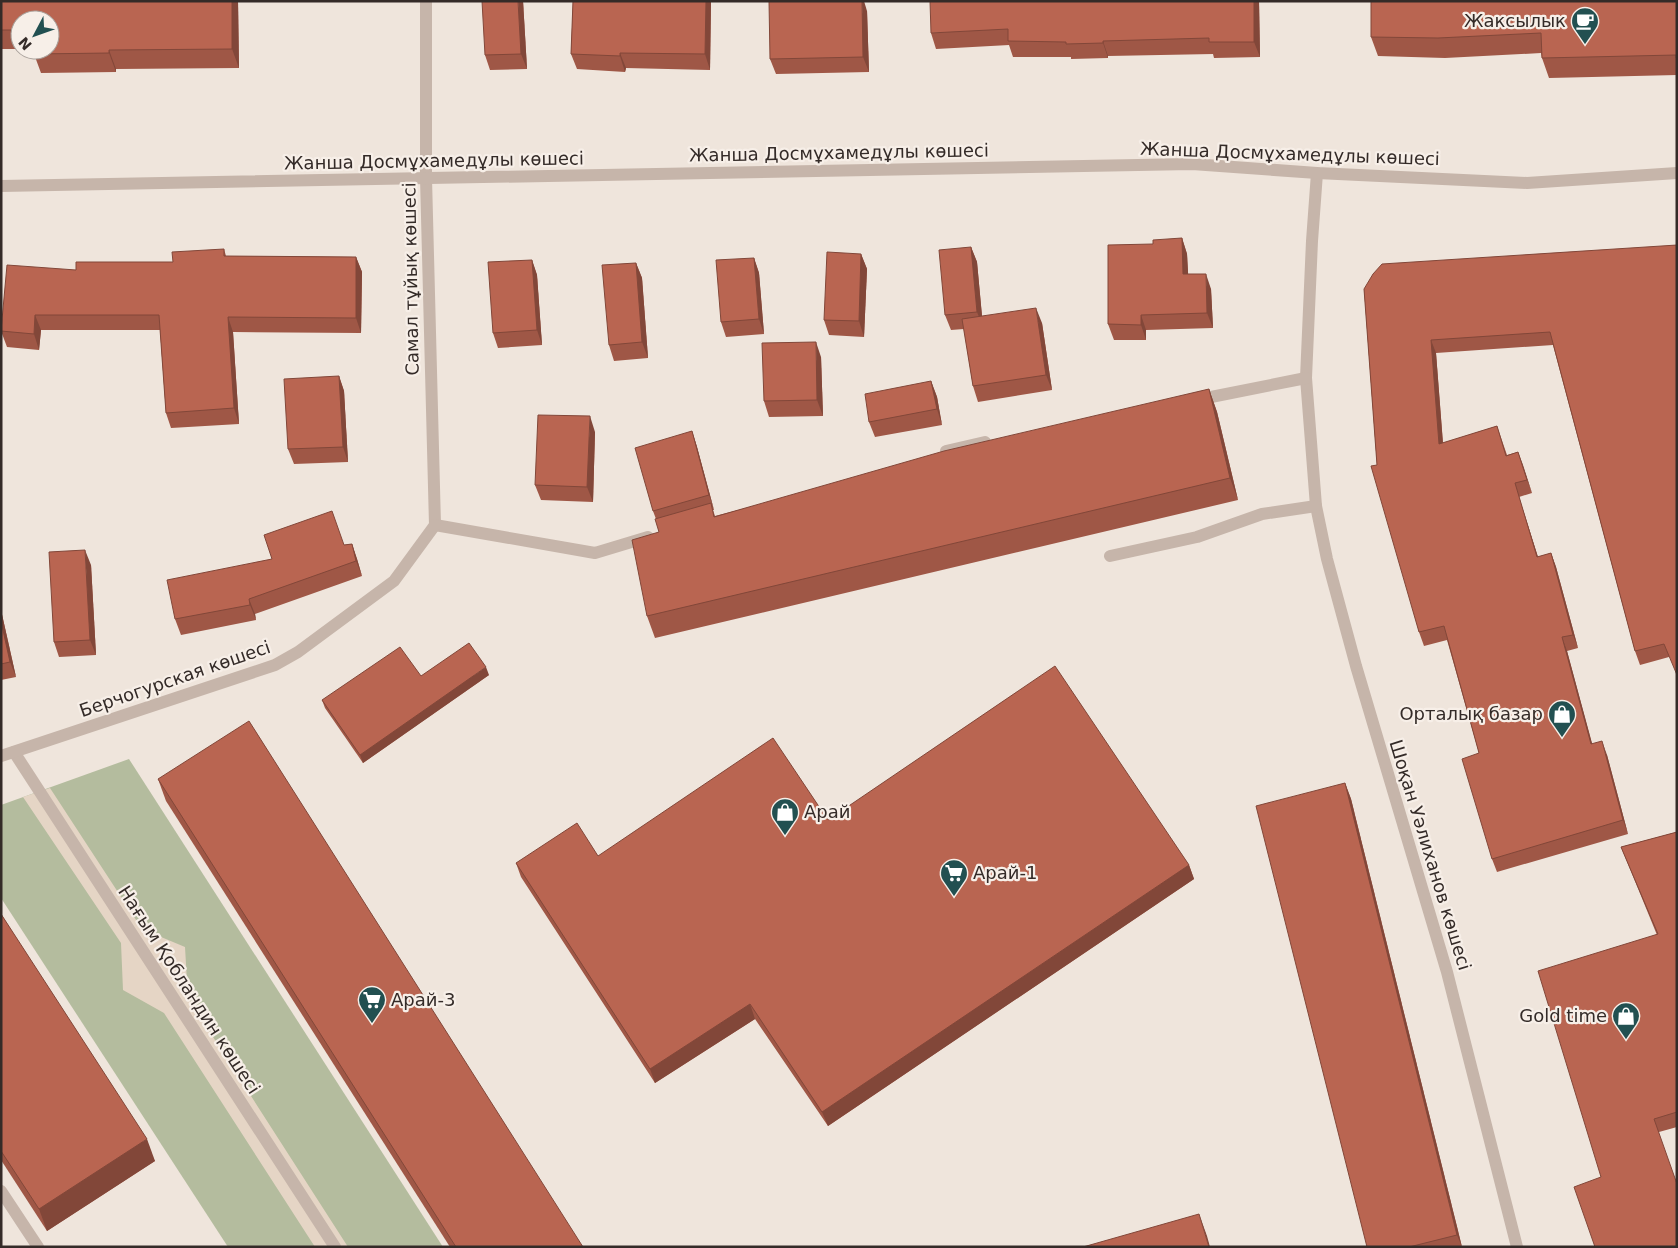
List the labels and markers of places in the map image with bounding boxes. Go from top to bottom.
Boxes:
cafe icon: Жаксылык [1570,6,1600,45]
place label: Жаксылык [1464,10,1566,31]
shop icon: Орталық базар [1547,699,1577,738]
place label: Орталық базар [1399,703,1543,724]
shop icon: Арай [770,797,800,836]
place label: Арай [804,801,850,822]
supermarket icon: Арай-1 [939,858,969,897]
place label: Арай-1 [973,862,1037,883]
supermarket icon: Арай-3 [357,985,387,1024]
place label: Арай-3 [391,989,455,1010]
shop icon: Gold time [1611,1001,1641,1040]
place label: Gold time [1519,1005,1607,1026]

